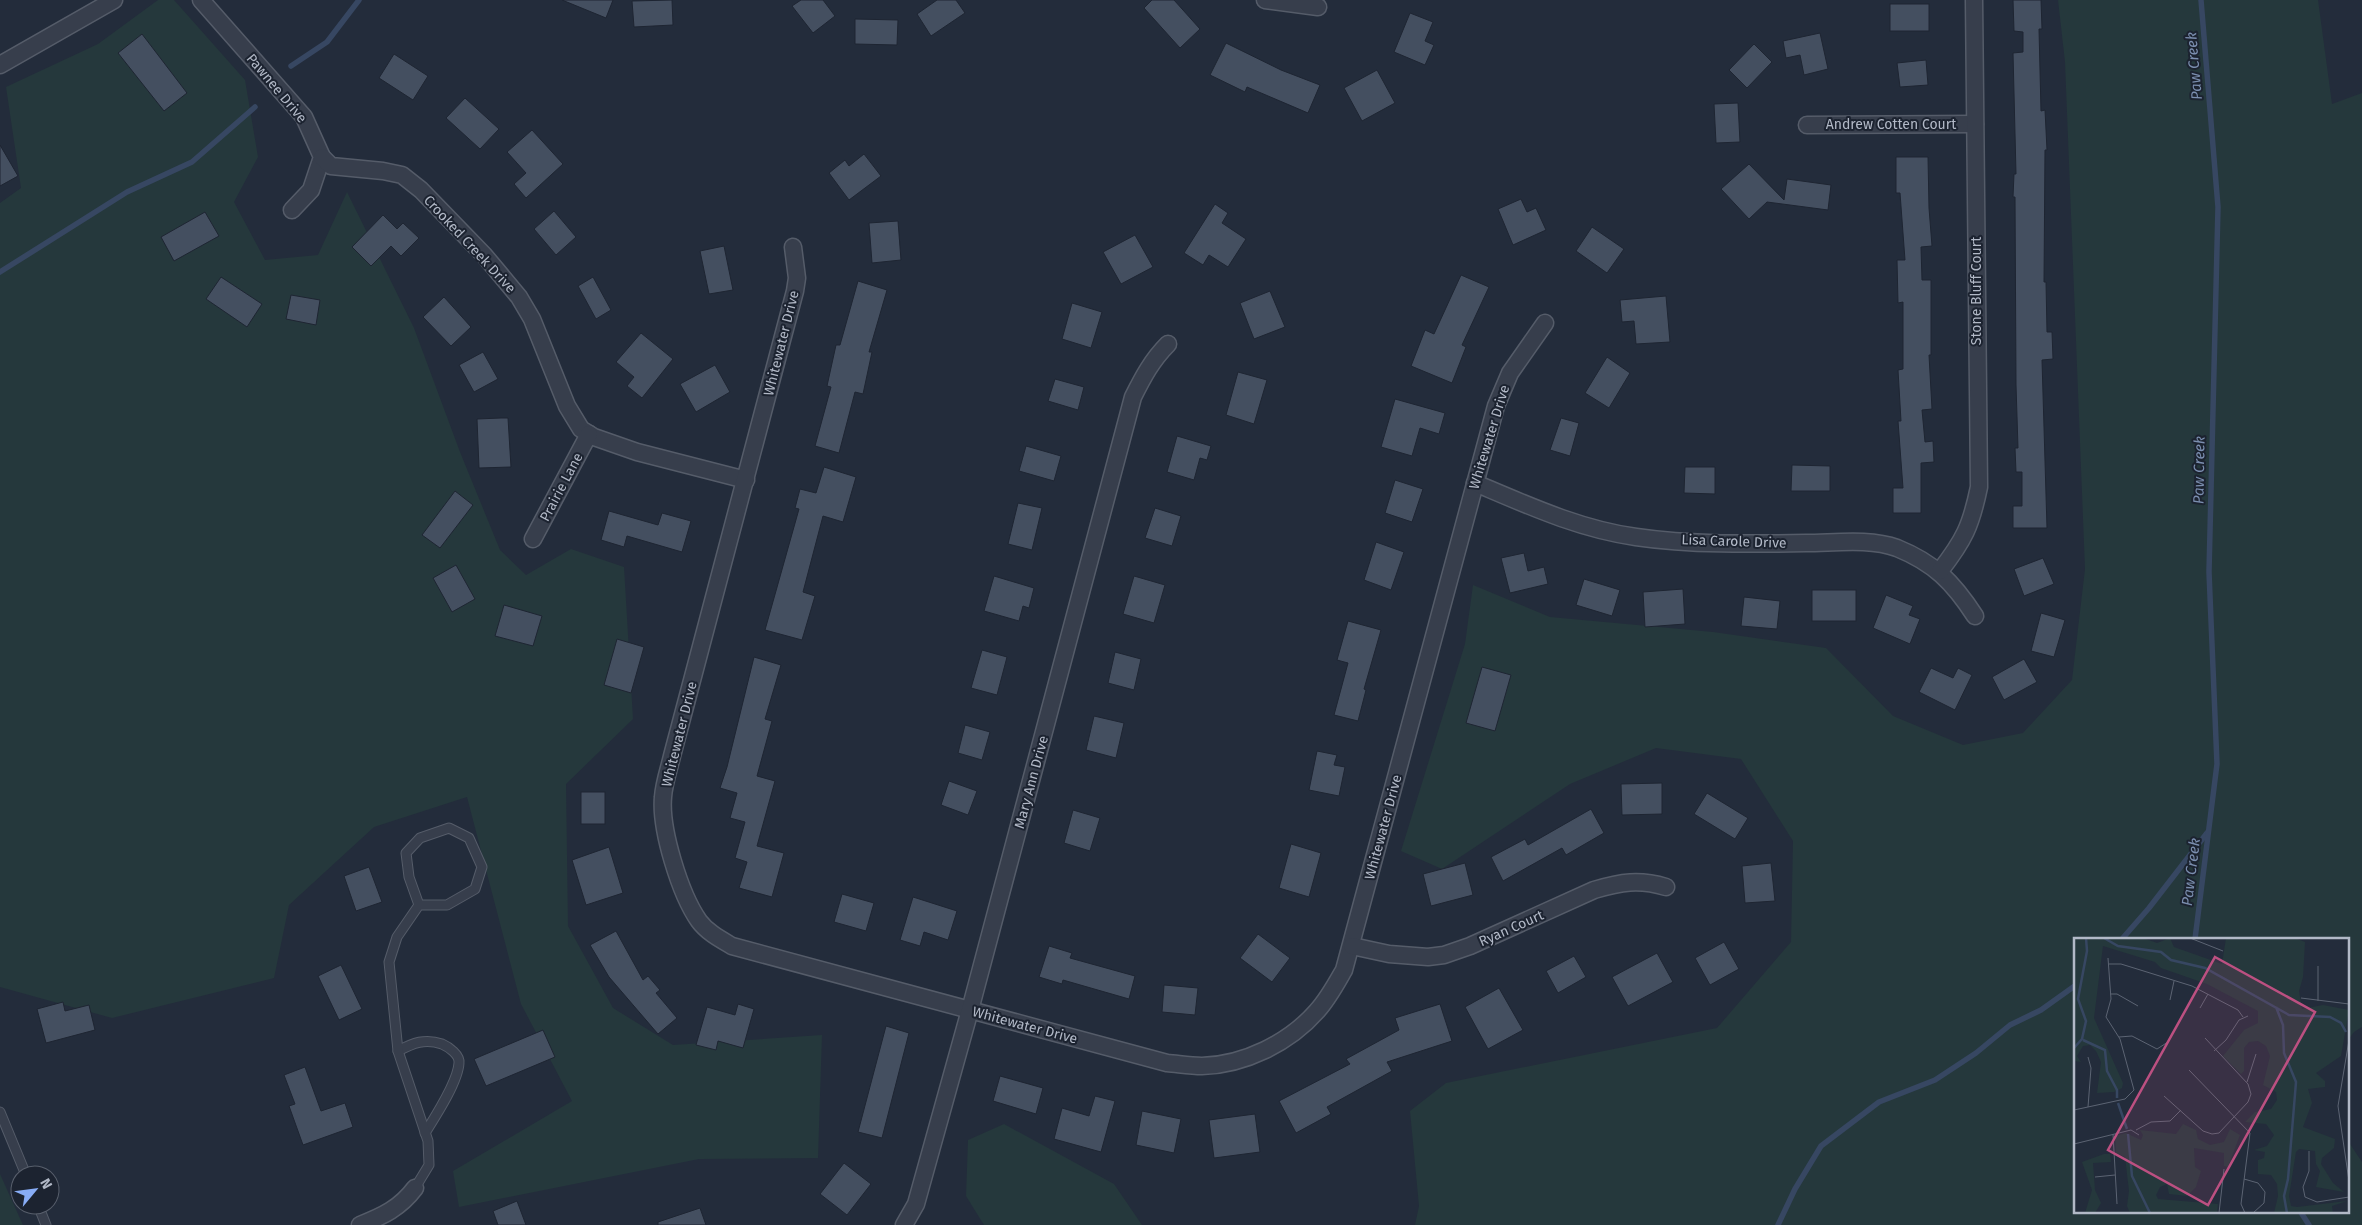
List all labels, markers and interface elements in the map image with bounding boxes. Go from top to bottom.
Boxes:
water label: Paw Creek [2182,31,2206,101]
street label: Pawnee Drive [243,50,310,126]
street label: Andrew Cotten Court [1826,116,1957,133]
street label: Crooked Creek Drive [420,192,519,297]
street label: Stone Bluff Court [1968,236,1985,345]
street label: Whitewater Drive [760,289,803,398]
street label: Whitewater Drive [1466,383,1513,491]
water label: Paw Creek [2189,436,2209,504]
street label: Prairie Lane [536,450,587,524]
street label: Lisa Carole Drive [1681,531,1787,552]
street label: Whitewater Drive [658,680,701,789]
street label: Mary Ann Drive [1011,734,1052,830]
street label: Whitewater Drive [1361,773,1406,882]
water label: Paw Creek [2178,837,2204,907]
street label: Ryan Court [1476,906,1547,950]
inset map [2074,938,2350,1212]
street label: Whitewater Drive [970,1003,1079,1048]
north arrow [10,1165,60,1215]
text: N [36,1176,56,1192]

